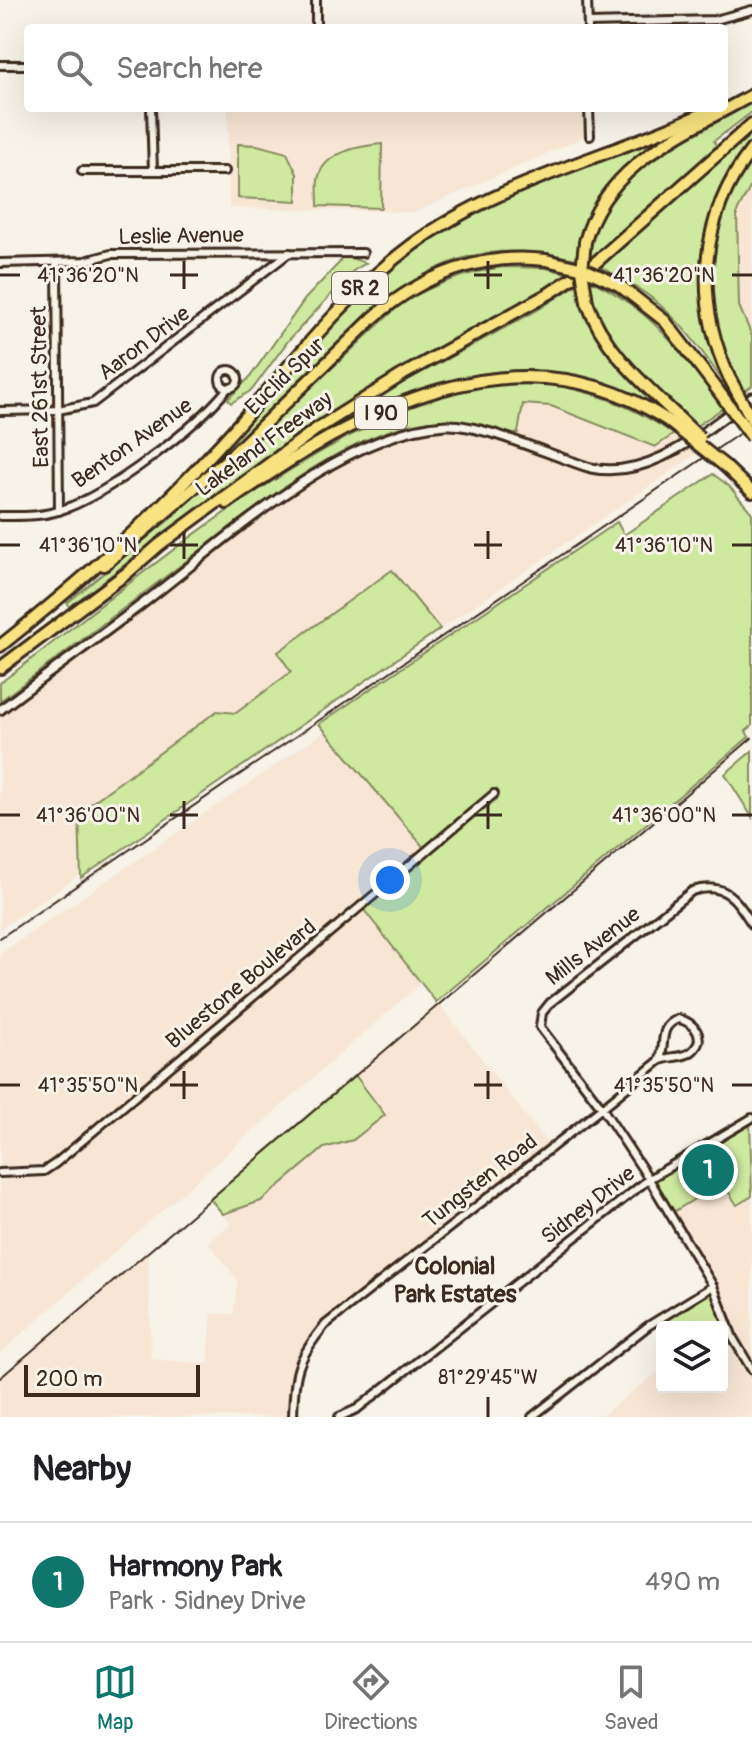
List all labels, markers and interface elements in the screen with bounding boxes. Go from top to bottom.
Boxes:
search box [24,24,728,112]
icon: search [52,46,96,90]
text: Search here [116,50,263,87]
street label: Leslie Avenue [118,221,244,251]
text: 41°36'20"N [37,263,139,288]
text: 41°36'20"N [613,263,715,288]
road number: SR 2 [332,272,388,304]
street label: Aaron Drive [93,299,196,387]
street label: East 261st Street [25,306,55,468]
street label: Euclid Spur [239,331,331,421]
street label: Lakeland Freeway [190,385,338,503]
street label: Benton Avenue [66,391,198,495]
road number: I 90 [355,397,407,429]
text: 41°36'10"N [39,533,137,558]
text: 41°36'10"N [615,533,713,558]
text: 41°36'00"N [36,803,140,828]
text: 41°36'00"N [612,803,716,828]
your location [370,860,410,900]
street label: Mills Avenue [540,900,646,992]
street label: Bluestone Boulevard [160,913,322,1055]
text: 41°35'50"N [38,1073,138,1098]
text: 41°35'50"N [614,1073,714,1098]
street label: Tungsten Road [417,1127,543,1235]
pin: 1 [682,1140,734,1200]
street label: Sidney Drive [535,1159,641,1250]
district label: Colonial Park Estates [394,1252,517,1309]
map controls [656,1321,728,1393]
button: layers [656,1321,728,1393]
scale bar [24,1361,200,1397]
text: 200 m [36,1365,103,1393]
text: 81°29'45"W [438,1365,538,1390]
text: Nearby [32,1448,131,1491]
text: Harmony Park [108,1548,282,1585]
text: 1 [53,1566,63,1598]
text: 490 m [645,1566,720,1598]
text: Park · Sidney Drive [108,1585,306,1617]
tab: Map [93,1660,137,1736]
tab: Directions [324,1660,417,1736]
tab: Saved [604,1660,659,1736]

